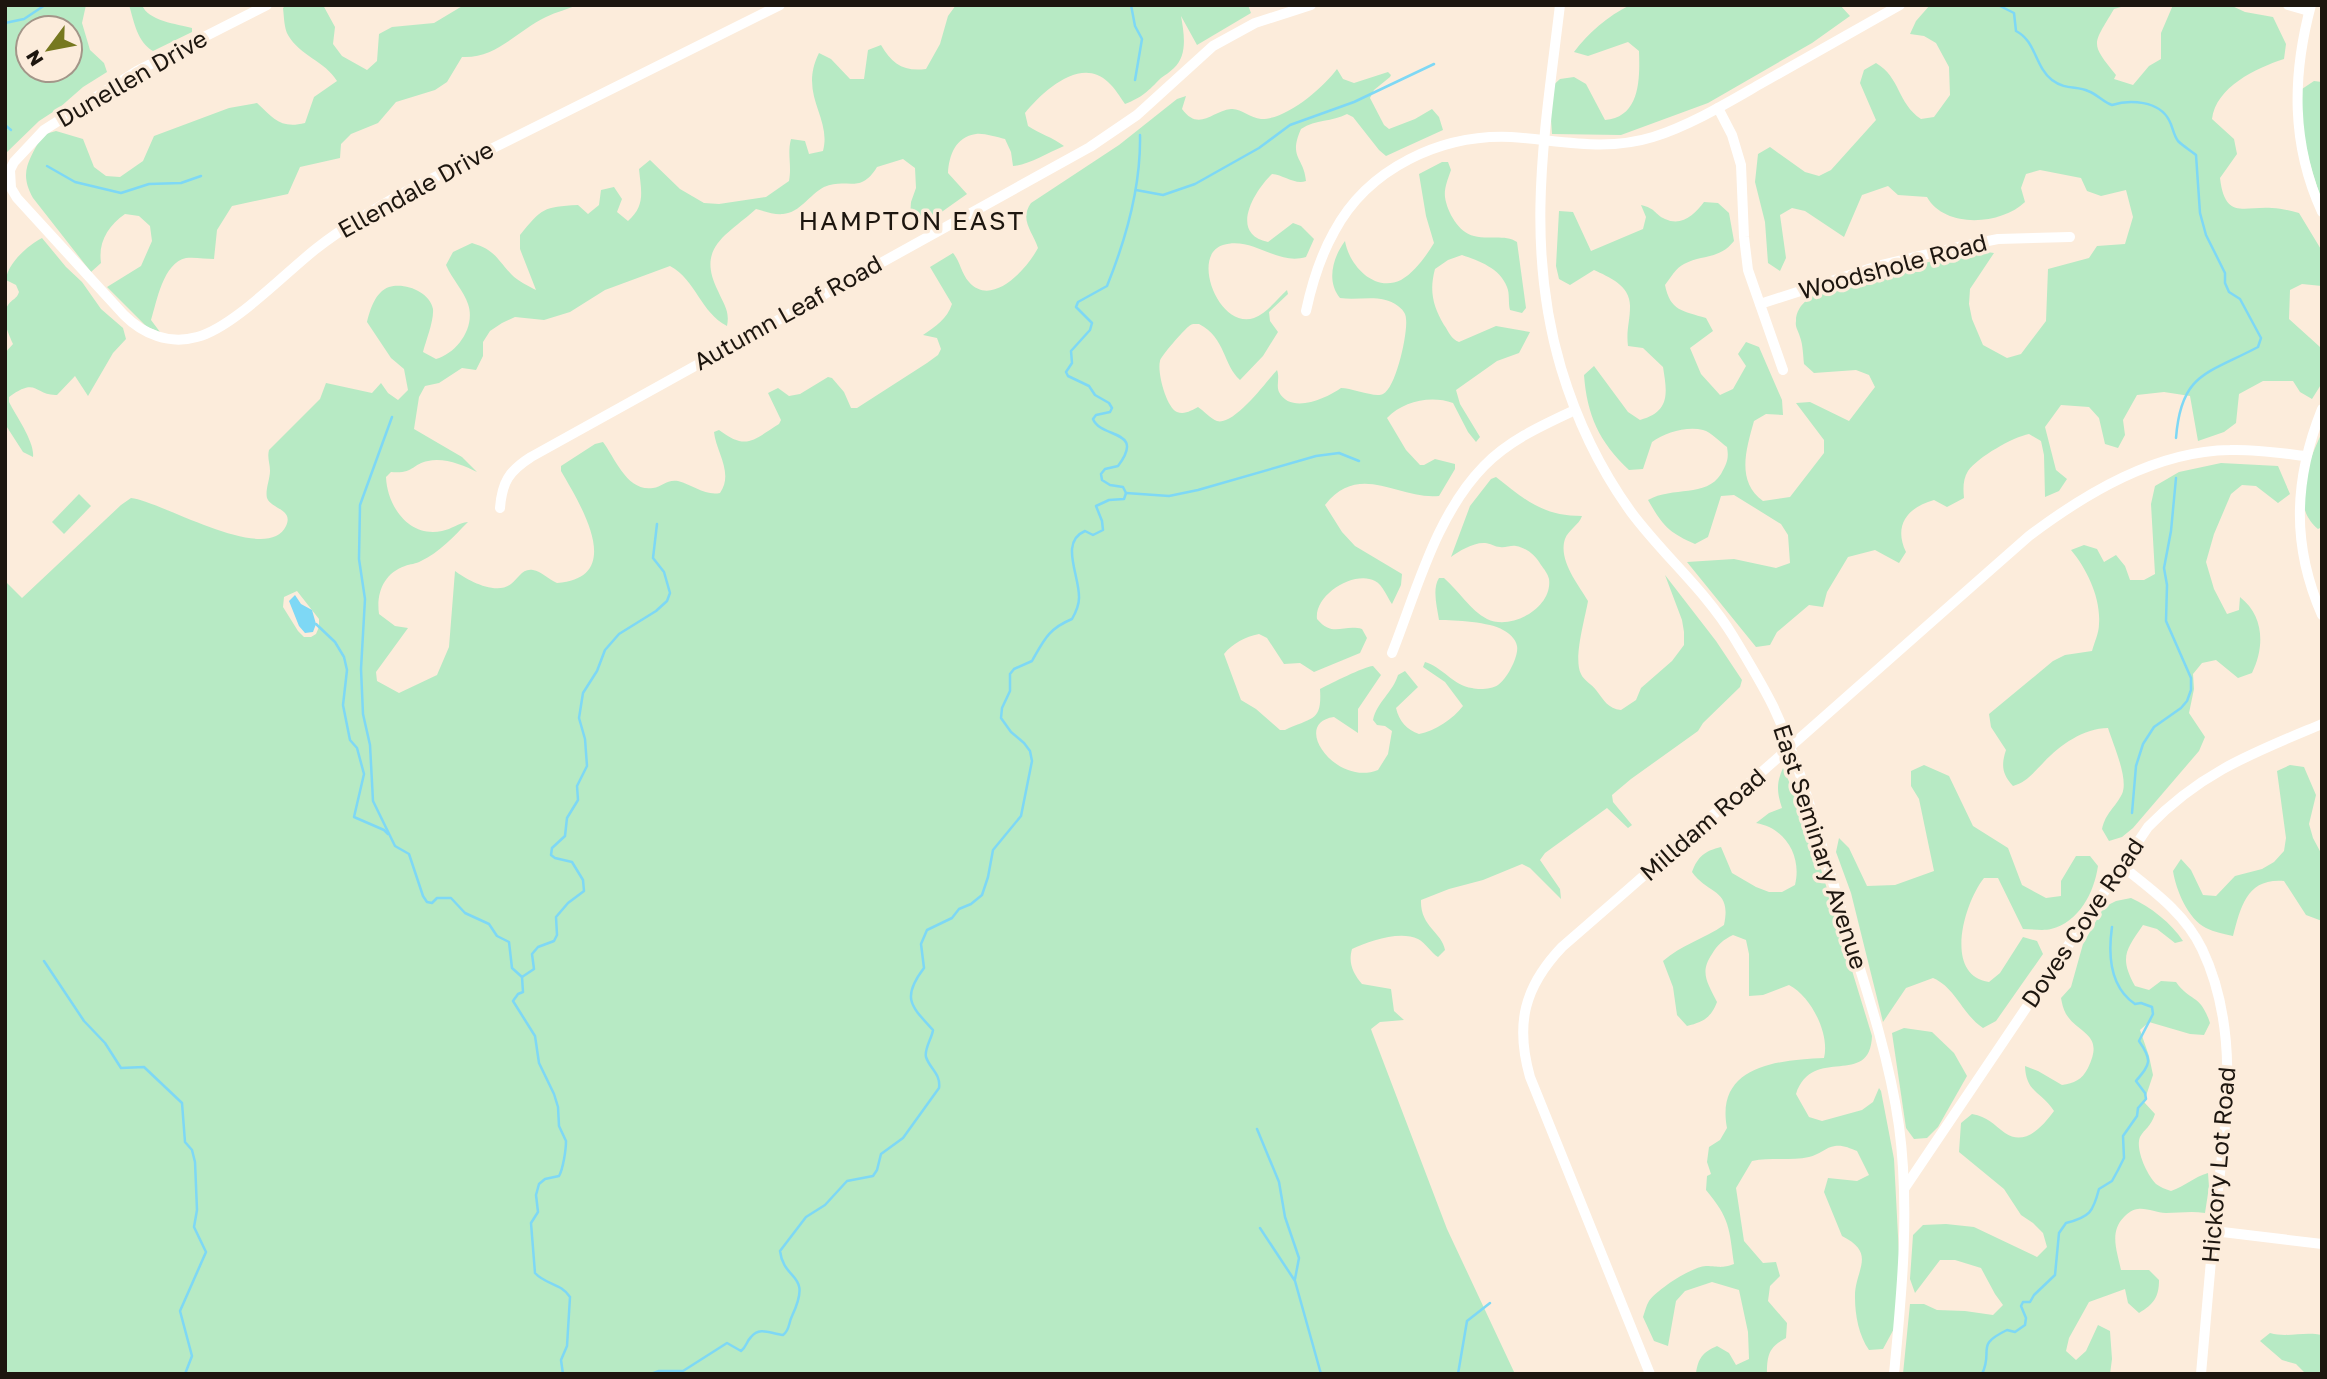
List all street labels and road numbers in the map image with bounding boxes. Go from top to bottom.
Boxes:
street label: Dunellen Drive [51,23,212,133]
street label: Ellendale Drive [332,134,498,243]
street label: Woodshole Road [1795,226,1990,305]
street label: Autumn Leaf Road [688,248,886,375]
street label: East Seminary Avenue [1768,720,1875,973]
street label: Milldam Road [1633,762,1771,886]
street label: Doves Cove Road [2014,832,2149,1012]
street label: Hickory Lot Road [2194,1065,2241,1264]

